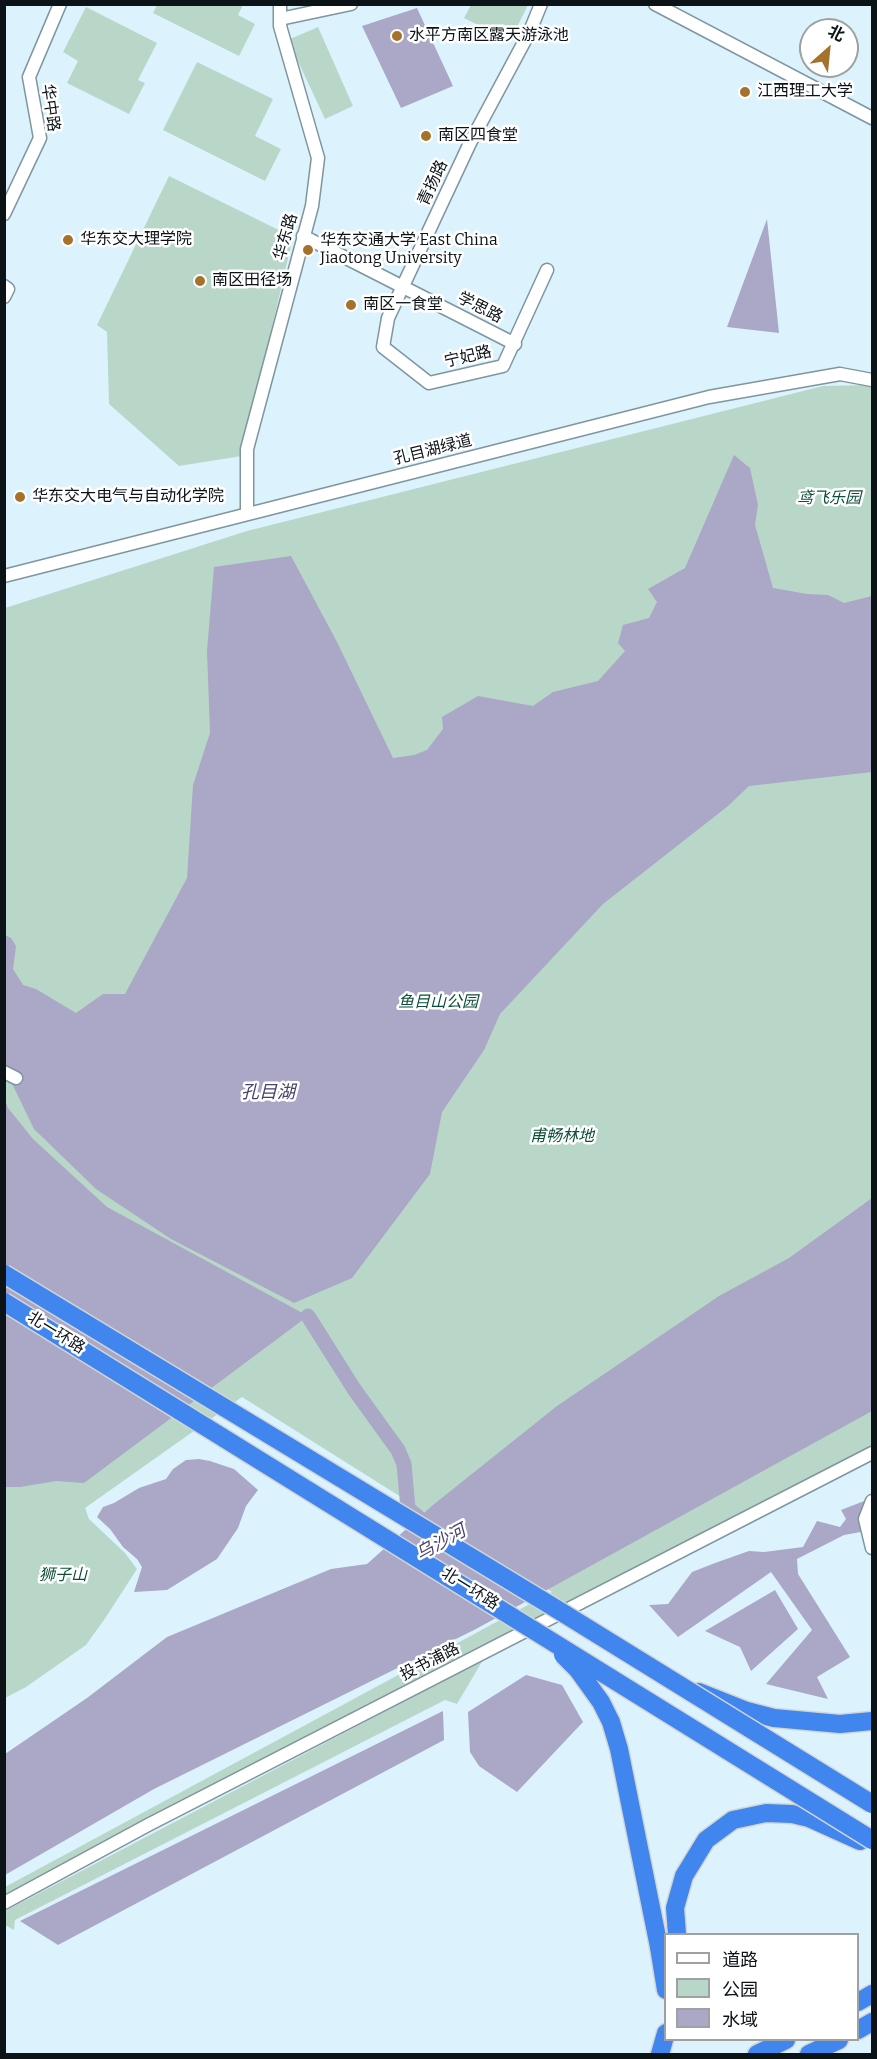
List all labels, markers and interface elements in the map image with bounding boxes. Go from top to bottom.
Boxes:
north arrow [799,18,859,78]
text: 北 [825,21,848,45]
place label: 水平方南区露天游泳池 [409,26,569,46]
marker: 水平方南区露天游泳池 [390,29,404,43]
place label: 江西理工大学 [757,82,853,102]
street label: 华中路 [37,83,63,133]
marker: 江西理工大学 [738,85,752,99]
place label: 南区四食堂 [438,126,518,146]
marker: 南区四食堂 [419,129,433,143]
street label: 青扬路 [414,157,452,209]
street label: 华东路 [270,211,302,263]
place label: 华东交大理学院 [80,230,192,250]
place label: 华东交通大学 East China Jiaotong University [320,231,498,269]
marker: 华东交大理学院 [61,233,75,247]
marker: 华东交通大学 East China Jiaotong University [301,243,315,257]
place label: 南区田径场 [212,271,292,291]
marker: 南区田径场 [193,274,207,288]
street label: 学思路 [454,289,506,327]
place label: 南区一食堂 [363,295,443,315]
marker: 南区一食堂 [344,298,358,312]
street label: 宁妃路 [442,342,494,372]
street label: 孔目湖绿道 [392,431,474,469]
place label: 华东交大电气与自动化学院 [32,487,224,507]
park label: 鸢飞乐园 [797,489,861,509]
marker: 华东交大电气与自动化学院 [13,490,27,504]
park label: 鱼目山公园 [398,993,478,1013]
water label: 孔目湖 [241,1082,295,1104]
park label: 甫畅林地 [530,1127,594,1147]
street label: 北一环路 [24,1308,88,1358]
water label: 乌沙河 [412,1520,470,1566]
street label: 北一环路 [438,1564,502,1614]
park label: 狮子山 [39,1566,87,1586]
street label: 投书浦路 [397,1639,463,1685]
legend [664,1933,859,2041]
text: 道路 [722,1949,758,1971]
text: 公园 [722,1979,758,2001]
text: 水域 [722,2009,758,2031]

